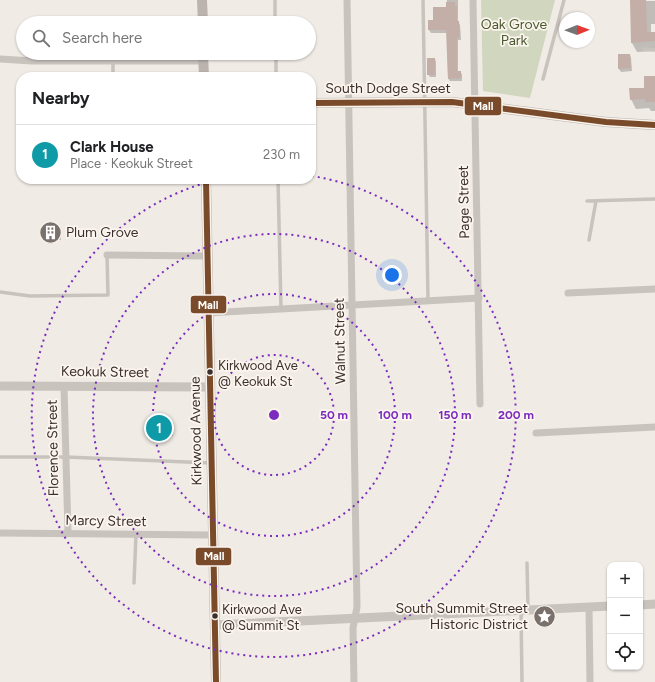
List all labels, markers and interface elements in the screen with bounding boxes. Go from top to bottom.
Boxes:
north arrow [559,12,595,48]
search box [16,16,316,60]
park label: Oak Grove Park [481,16,548,49]
icon: search [30,27,52,49]
text: Search here [62,29,142,47]
street label: South Dodge Street [325,80,451,97]
text: Nearby [32,88,90,108]
line badge: Mall [464,96,502,116]
text: Mall [473,100,494,113]
text: Clark House [70,138,154,156]
text: 1 [42,147,48,162]
text: 230 m [263,147,300,162]
text: Place · Keokuk Street [70,156,193,171]
street label: Page Street [455,165,473,239]
building icon: Plum Grove [38,219,64,245]
place label: Plum Grove [66,224,139,241]
your location [382,265,402,285]
line badge: Mall [190,295,227,314]
street label: Walnut Street [331,298,349,384]
text: Mall [198,299,219,312]
place label: Kirkwood Ave @ Keokuk St [218,358,298,389]
street label: Keokuk Street [61,363,149,381]
marker: Kirkwood Ave @ Keokuk St [205,367,215,377]
street label: Kirkwood Avenue [187,376,205,486]
street label: Florence Street [44,399,62,497]
centre of rings [267,408,281,422]
text: 50 m [320,408,348,422]
text: 100 m [378,408,412,422]
text: 150 m [438,408,472,422]
text: 200 m [498,408,534,422]
pin: 1 [146,413,172,443]
street label: Marcy Street [65,512,147,530]
line badge: Mall [195,547,232,566]
text: Mall [204,550,225,563]
map controls [607,562,643,670]
button: + [607,562,643,598]
button: − [607,598,643,634]
place label: South Summit Street Historic District [395,600,528,633]
place label: Kirkwood Ave @ Summit St [222,602,302,633]
place icon: South Summit Street Historic District [531,603,557,629]
marker: Kirkwood Ave @ Summit St [210,611,220,621]
button: locate [607,634,643,670]

